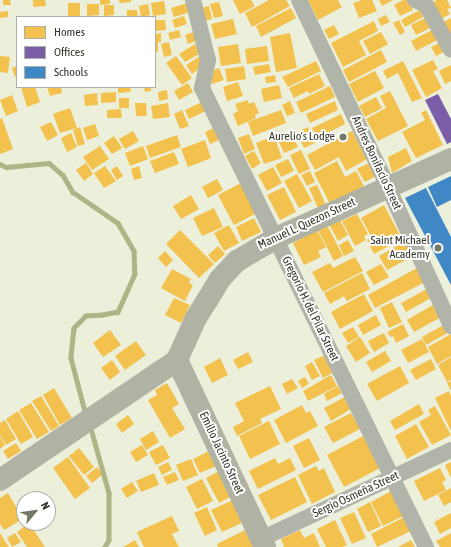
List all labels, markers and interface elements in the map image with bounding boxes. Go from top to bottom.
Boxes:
legend [16,16,156,88]
text: Homes [54,25,85,39]
text: Offices [54,45,84,59]
text: Schools [54,65,88,79]
street label: Andres Bonifacio Street [348,114,404,212]
place label: Aurelio's Lodge [269,130,335,144]
marker: Aurelio's Lodge [338,132,348,142]
street label: Manuel L. Quezon Street [256,195,358,253]
place label: Saint Michael Academy [370,234,430,262]
marker: Saint Michael Academy [433,243,443,253]
street label: Gregorio H. del Pilar Street [278,254,342,364]
street label: Emilio Jacinto Street [196,410,246,496]
street label: Sergio Osmeña Street [311,469,401,521]
north arrow [16,491,56,531]
text: N [39,500,52,511]

